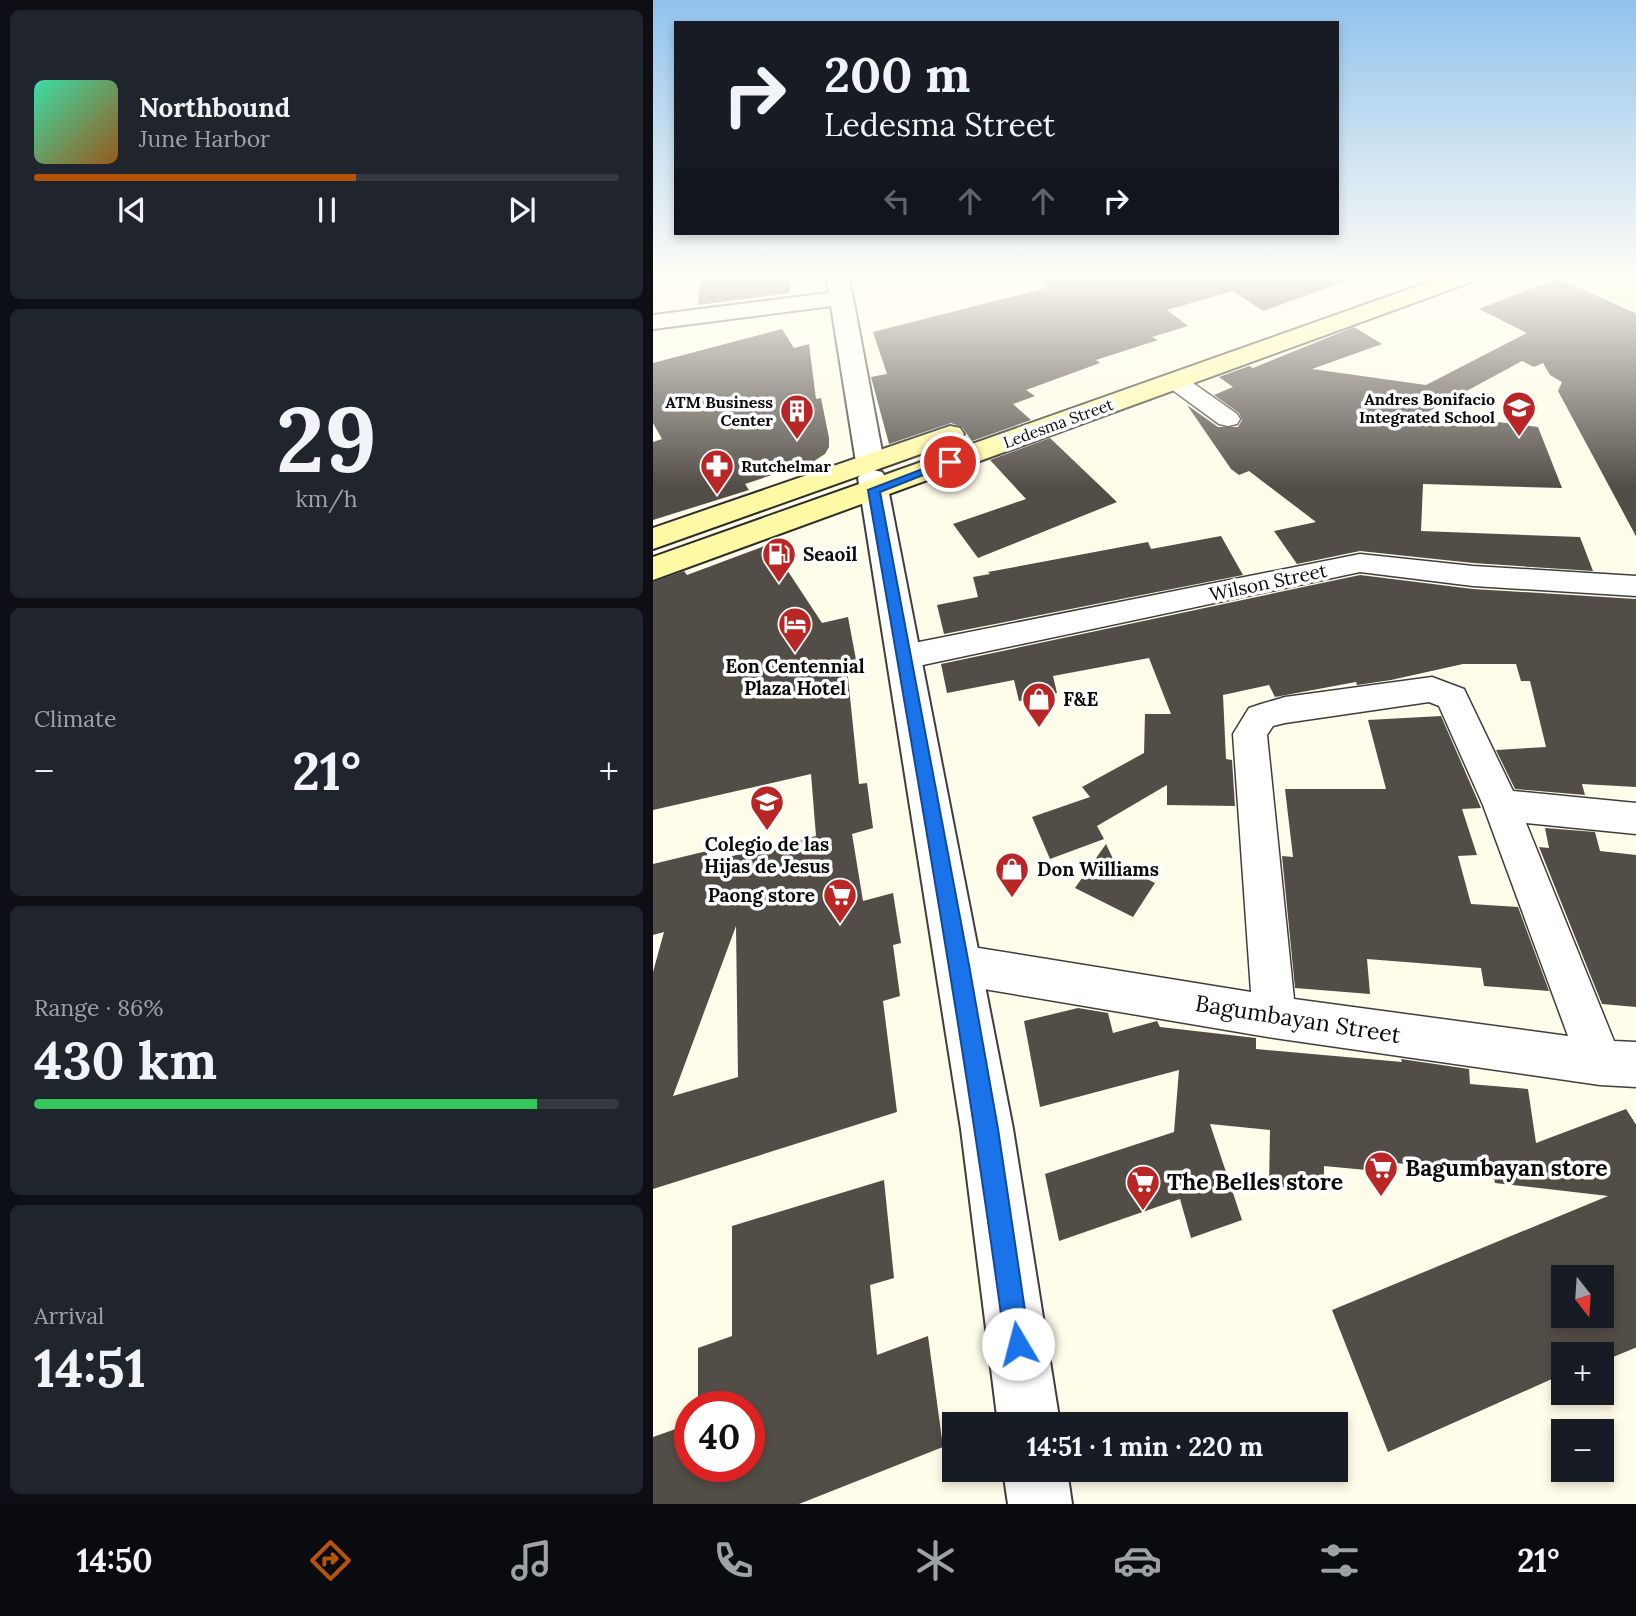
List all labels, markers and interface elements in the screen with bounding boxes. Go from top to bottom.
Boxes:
text: 200 m [824,43,970,105]
icon: right [709,49,800,140]
text: Northbound [139,91,290,124]
text: Ledesma Street [824,104,1055,145]
text: June Harbor [139,124,270,153]
icon: left [878,182,916,220]
icon: ahead [951,182,989,220]
icon: ahead [1024,182,1062,220]
icon: right [1097,182,1135,220]
icon: previous [113,191,151,229]
icon: pause [308,191,346,229]
icon: next [503,191,541,229]
text: 29 [276,380,377,497]
place label: Andres Bonifacio Integrated School [1359,389,1495,427]
school or university icon: Andres Bonifacio Integrated School [1500,389,1538,438]
place label: ATM Business Center [665,392,773,430]
building icon: ATM Business Center [778,392,816,441]
street label: Ledesma Street [1000,394,1116,452]
pin [920,432,980,492]
icon: arrive [931,443,969,481]
pharmacy icon: Rutchelmar [698,447,736,496]
place label: Rutchelmar [741,456,831,476]
text: km/h [295,484,358,513]
fuel station icon: Seaoil [760,535,798,584]
place label: Seaoil [803,542,858,566]
street label: Wilson Street [1207,558,1330,606]
hotel icon: Eon Centennial Plaza Hotel [776,605,814,654]
place label: Eon Centennial Plaza Hotel [725,654,865,700]
shop icon: F&E [1020,680,1058,729]
place label: F&E [1063,687,1099,711]
text: Climate [34,704,116,733]
text: 21° [292,738,361,804]
text: − [34,747,54,795]
text: + [599,747,619,795]
school or university icon: Colegio de las Hijas de Jesus [748,783,786,832]
place label: Colegio de las Hijas de Jesus [704,832,830,878]
shop icon: Don Williams [993,850,1031,899]
place label: Don Williams [1037,857,1159,881]
supermarket icon: Paong store [821,876,859,925]
place label: Paong store [708,883,815,907]
street label: Bagumbayan Street [1193,988,1403,1049]
text: Range · 86% [34,993,163,1022]
text: 430 km [34,1027,217,1093]
supermarket icon: Bagumbayan store [1362,1149,1400,1198]
place label: Bagumbayan store [1405,1153,1608,1182]
supermarket icon: The Belles store [1124,1163,1162,1212]
place label: The Belles store [1167,1167,1343,1196]
north arrow [1551,1265,1614,1328]
map controls [1551,1265,1614,1482]
text: Arrival [34,1301,104,1330]
position arrow [981,1307,1055,1381]
text: 14:51 [34,1335,146,1401]
button: + [1551,1342,1614,1405]
speed limit sign: 40 [674,1391,765,1482]
button: − [1551,1419,1614,1482]
text: 14:51 · 1 min · 220 m [1027,1430,1263,1463]
icon: directions [306,1536,355,1585]
icon: music [507,1536,556,1585]
icon: phone [709,1536,758,1585]
icon: climate [911,1536,960,1585]
icon: car [1113,1536,1162,1585]
icon: filters [1315,1536,1364,1585]
text: 14:50 [76,1540,153,1581]
text: 21° [1517,1540,1559,1581]

